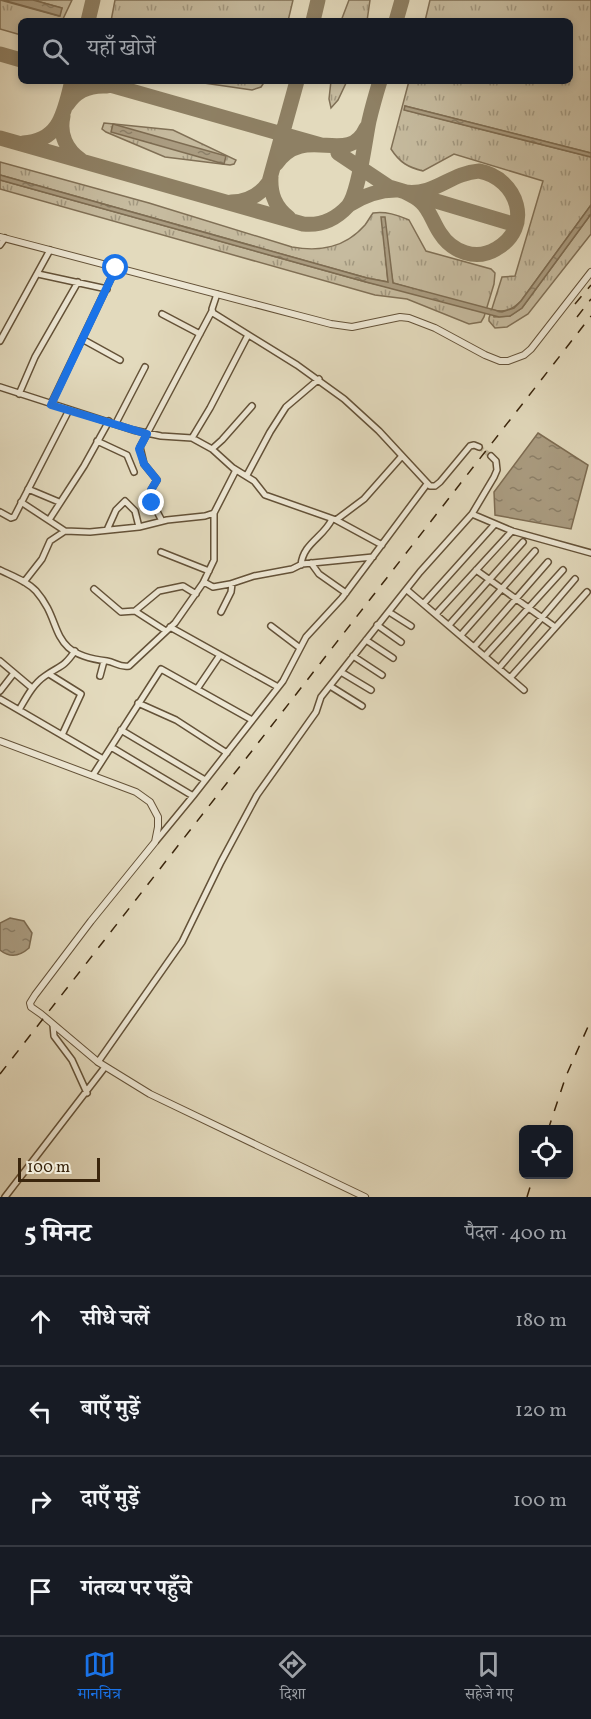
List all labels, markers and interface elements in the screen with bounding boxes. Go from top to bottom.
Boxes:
search box [18,18,573,84]
text: यहाँ खोजें [87,34,156,65]
icon: search [39,35,72,68]
route start [102,254,128,280]
route end [138,489,164,515]
map controls [519,1125,573,1179]
button: locate [519,1125,573,1179]
scale bar [18,1155,100,1182]
text: 100 m [27,1157,70,1179]
text: 5 मिनट [24,1216,91,1252]
text: पैदल · 400 m [465,1220,567,1248]
text: सीधे चलें [81,1304,149,1335]
icon: ahead [24,1305,57,1338]
text: 180 m [515,1307,567,1335]
text: बाएँ मुड़ें [81,1394,140,1425]
icon: left [24,1395,57,1428]
text: 120 m [515,1397,567,1425]
text: दाएँ मुड़ें [81,1484,139,1515]
icon: right [24,1485,57,1518]
text: 100 m [513,1487,567,1515]
text: गंतव्य पर पहुँचे [81,1574,192,1605]
icon: arrive [24,1575,57,1608]
tab: मानचित्र [78,1648,121,1709]
tab: दिशा [276,1648,309,1709]
tab: सहेजे गए [465,1648,513,1709]

